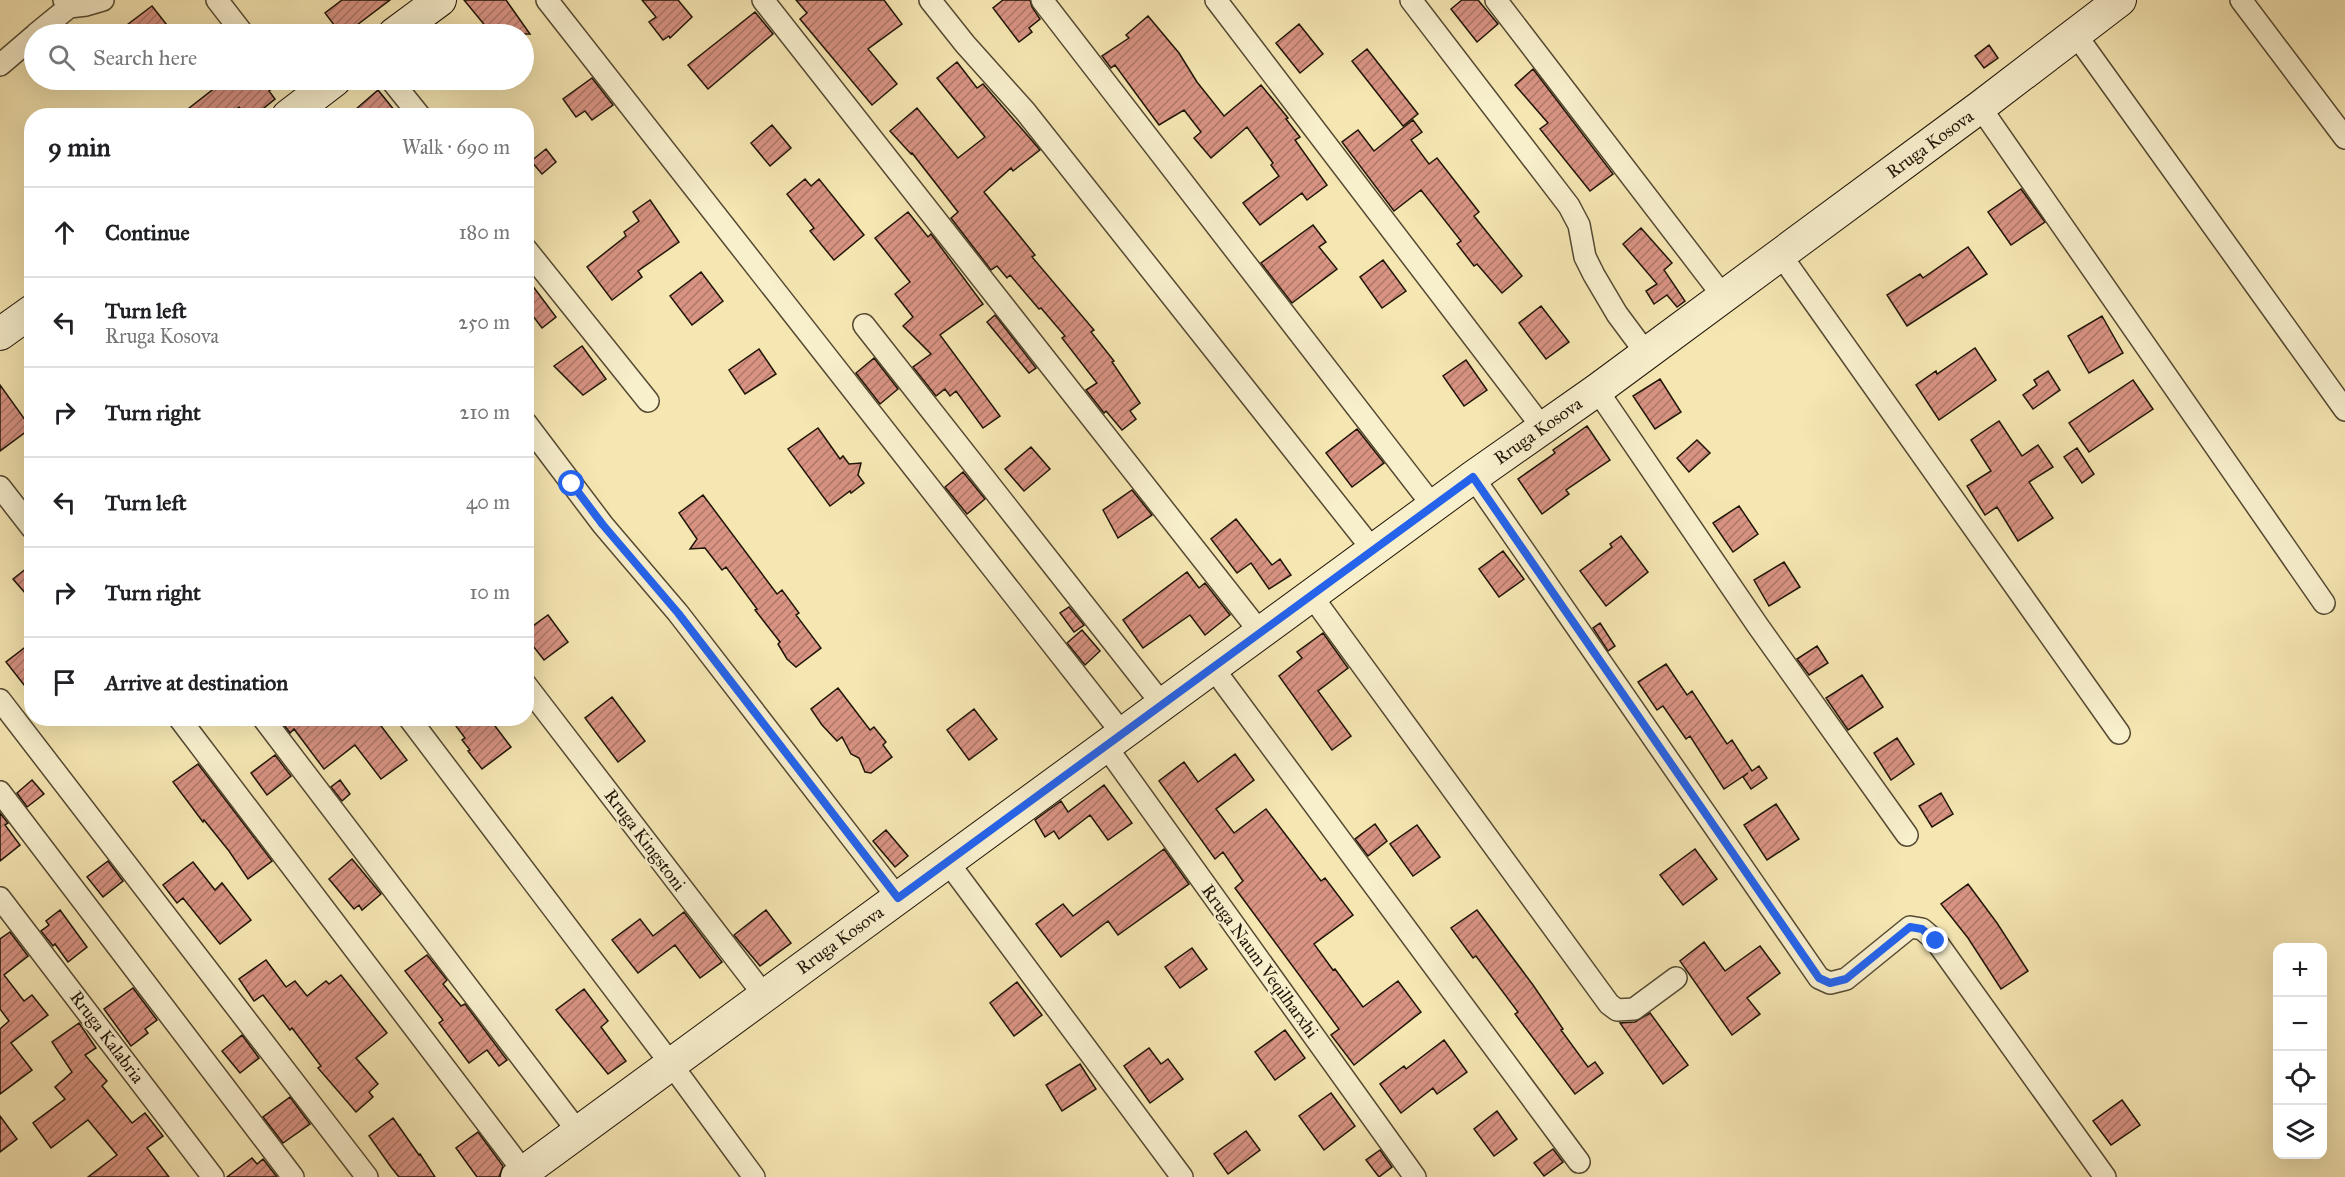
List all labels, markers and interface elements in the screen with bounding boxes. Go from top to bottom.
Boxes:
search box [24,24,534,90]
icon: search [45,41,78,74]
text: Search here [93,44,197,71]
street label: Rruga Kosova [1882,105,1979,184]
text: 9 min [48,131,111,163]
text: Walk · 690 m [402,135,510,159]
icon: ahead [48,216,81,249]
text: Continue [105,219,190,246]
text: 180 m [459,220,510,244]
text: Turn left [105,297,187,324]
icon: left [48,306,81,339]
text: 250 m [458,310,510,334]
text: Rruga Kosova [105,324,219,348]
street label: Rruga Kosova [1490,392,1587,470]
icon: right [48,396,81,429]
text: Turn right [105,399,201,426]
text: 210 m [460,400,510,424]
route start [558,470,584,496]
icon: left [48,486,81,519]
text: Turn left [105,489,187,516]
text: 40 m [466,490,510,514]
icon: right [48,576,81,609]
text: Turn right [105,579,201,606]
text: 10 m [469,580,510,604]
icon: arrive [48,666,81,699]
text: Arrive at destination [105,669,288,696]
street label: Rruga Kingstoni [599,785,690,896]
street label: Rruga Naum Veqilharxhi [1196,880,1323,1043]
street label: Rruga Kosova [792,901,889,980]
route end [1922,927,1948,953]
map controls [2273,943,2327,1159]
button: + [2273,943,2327,997]
street label: Rruga Kalabria [64,987,149,1088]
button: − [2273,997,2327,1051]
button: locate [2273,1051,2327,1105]
button: layers [2273,1105,2327,1159]

